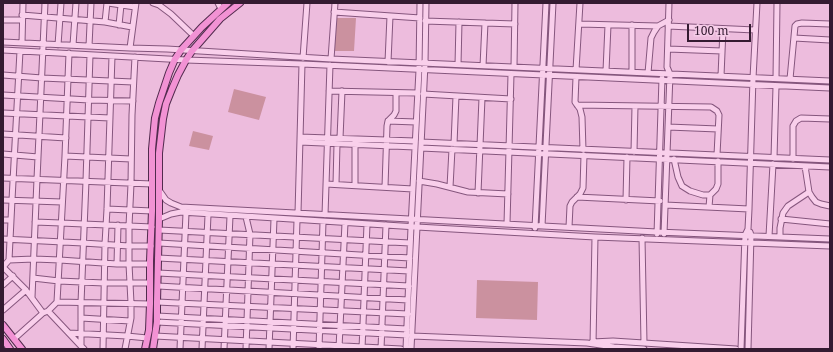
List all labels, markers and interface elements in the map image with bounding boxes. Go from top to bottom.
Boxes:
scale bar [689,16,753,42]
text: 100 m [694,22,729,39]

